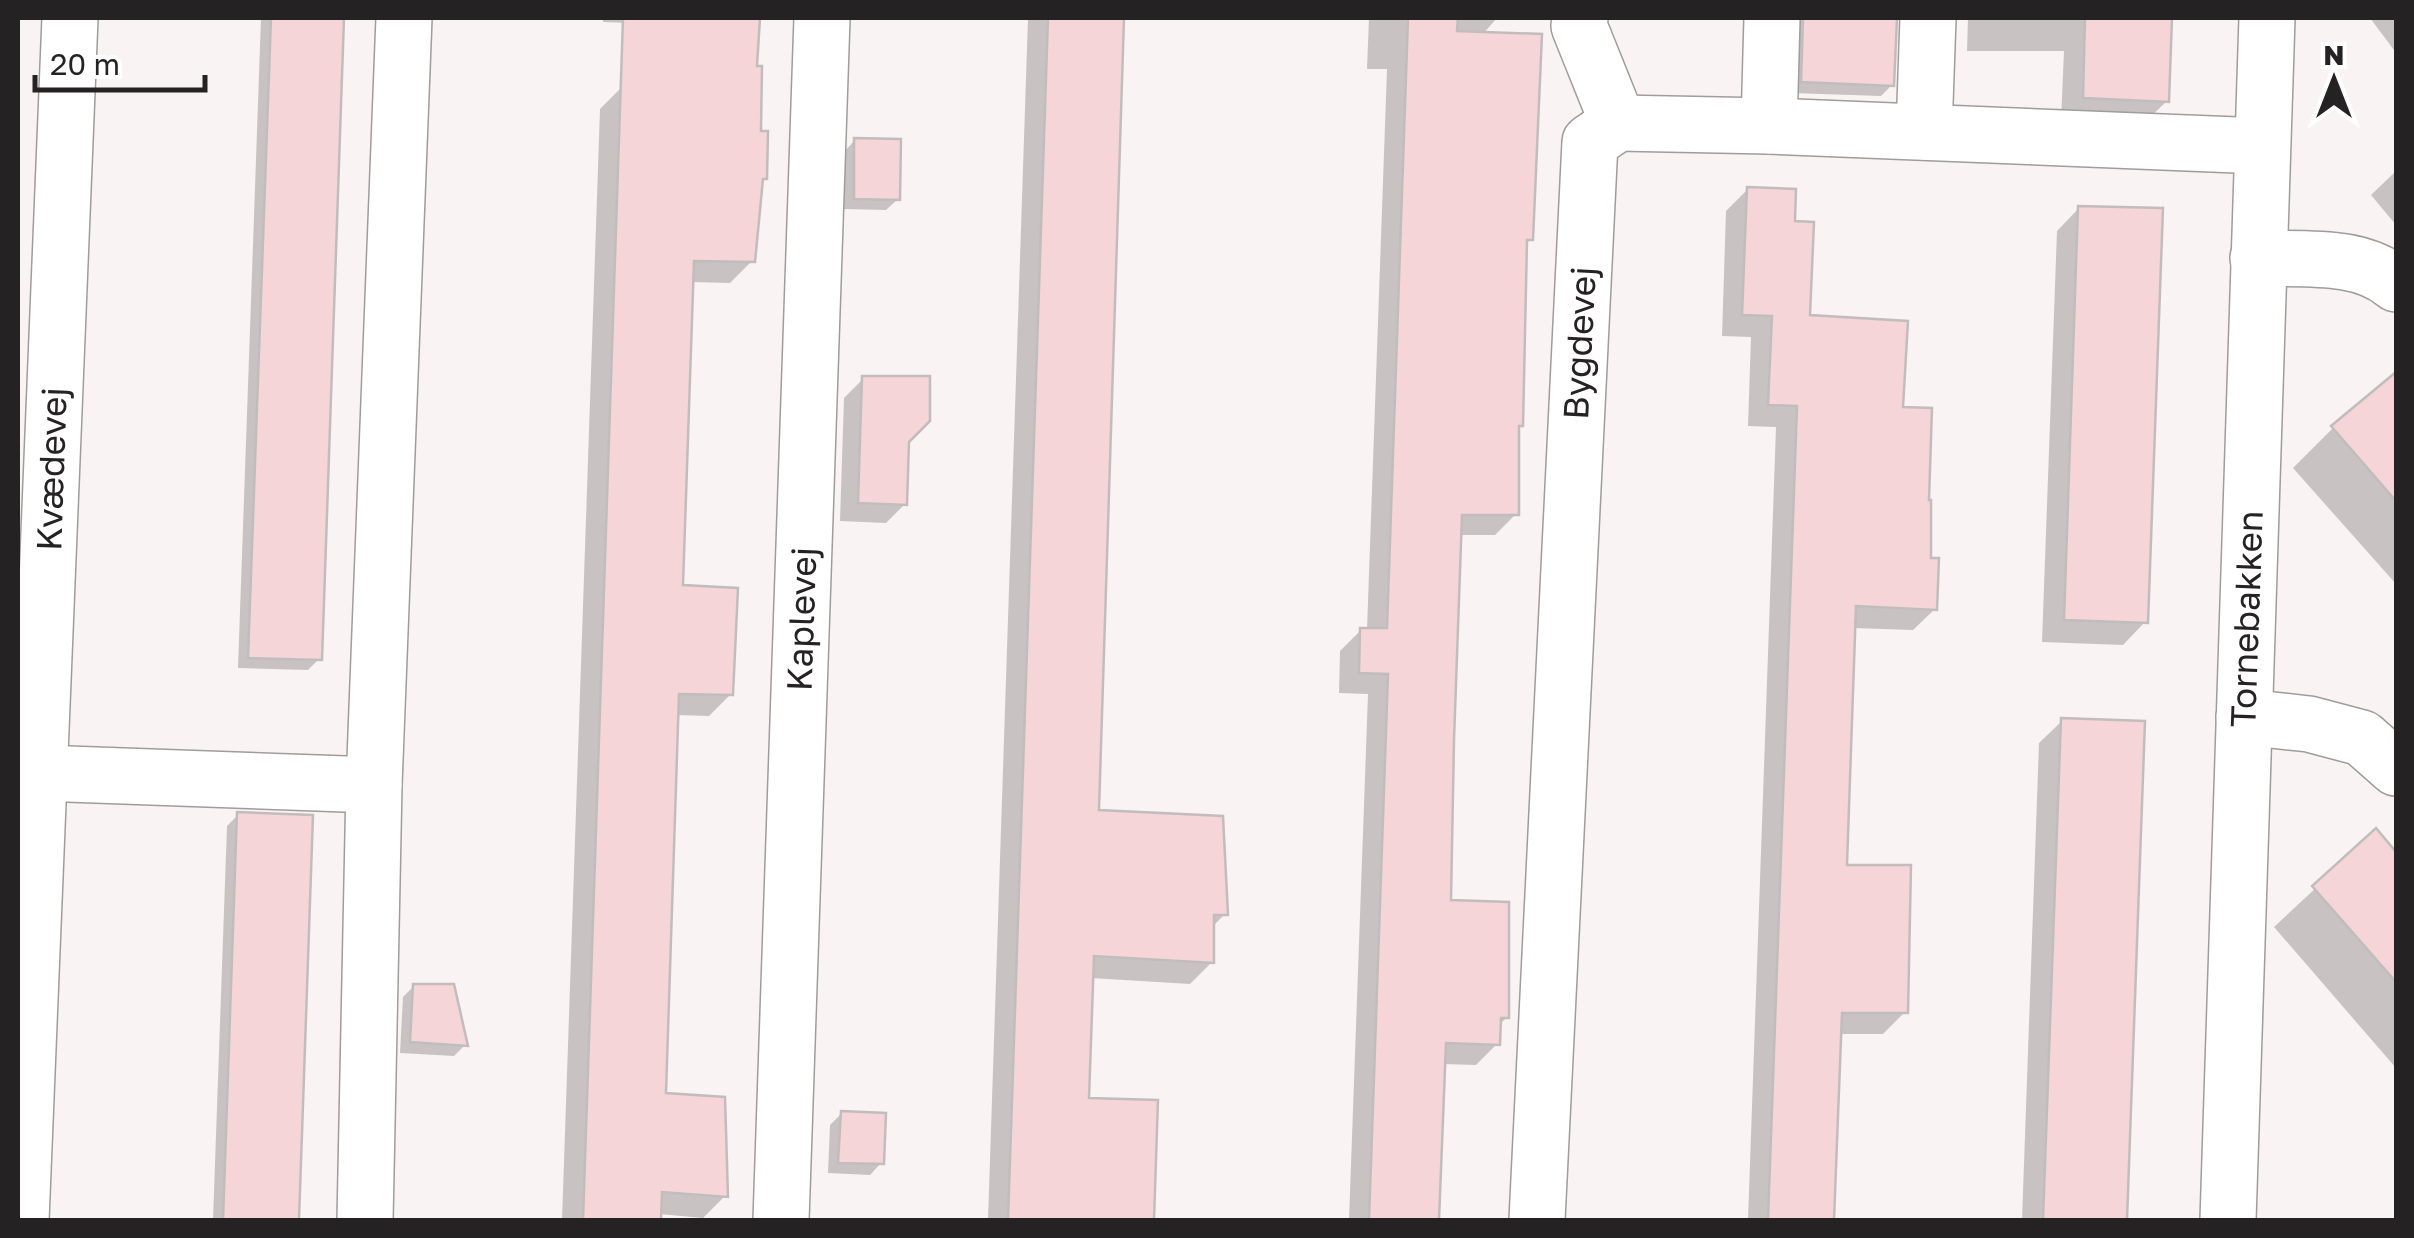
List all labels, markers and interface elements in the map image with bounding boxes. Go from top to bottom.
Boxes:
scale bar [35,30,205,92]
north arrow [2284,30,2384,130]
text: N [2323,38,2345,71]
text: 20 m [50,46,120,82]
street label: Bygdevej [1554,265,1604,421]
street label: Kvædevej [27,386,75,552]
street label: Tornebakken [2221,510,2271,728]
street label: Kaplevej [777,546,825,692]

